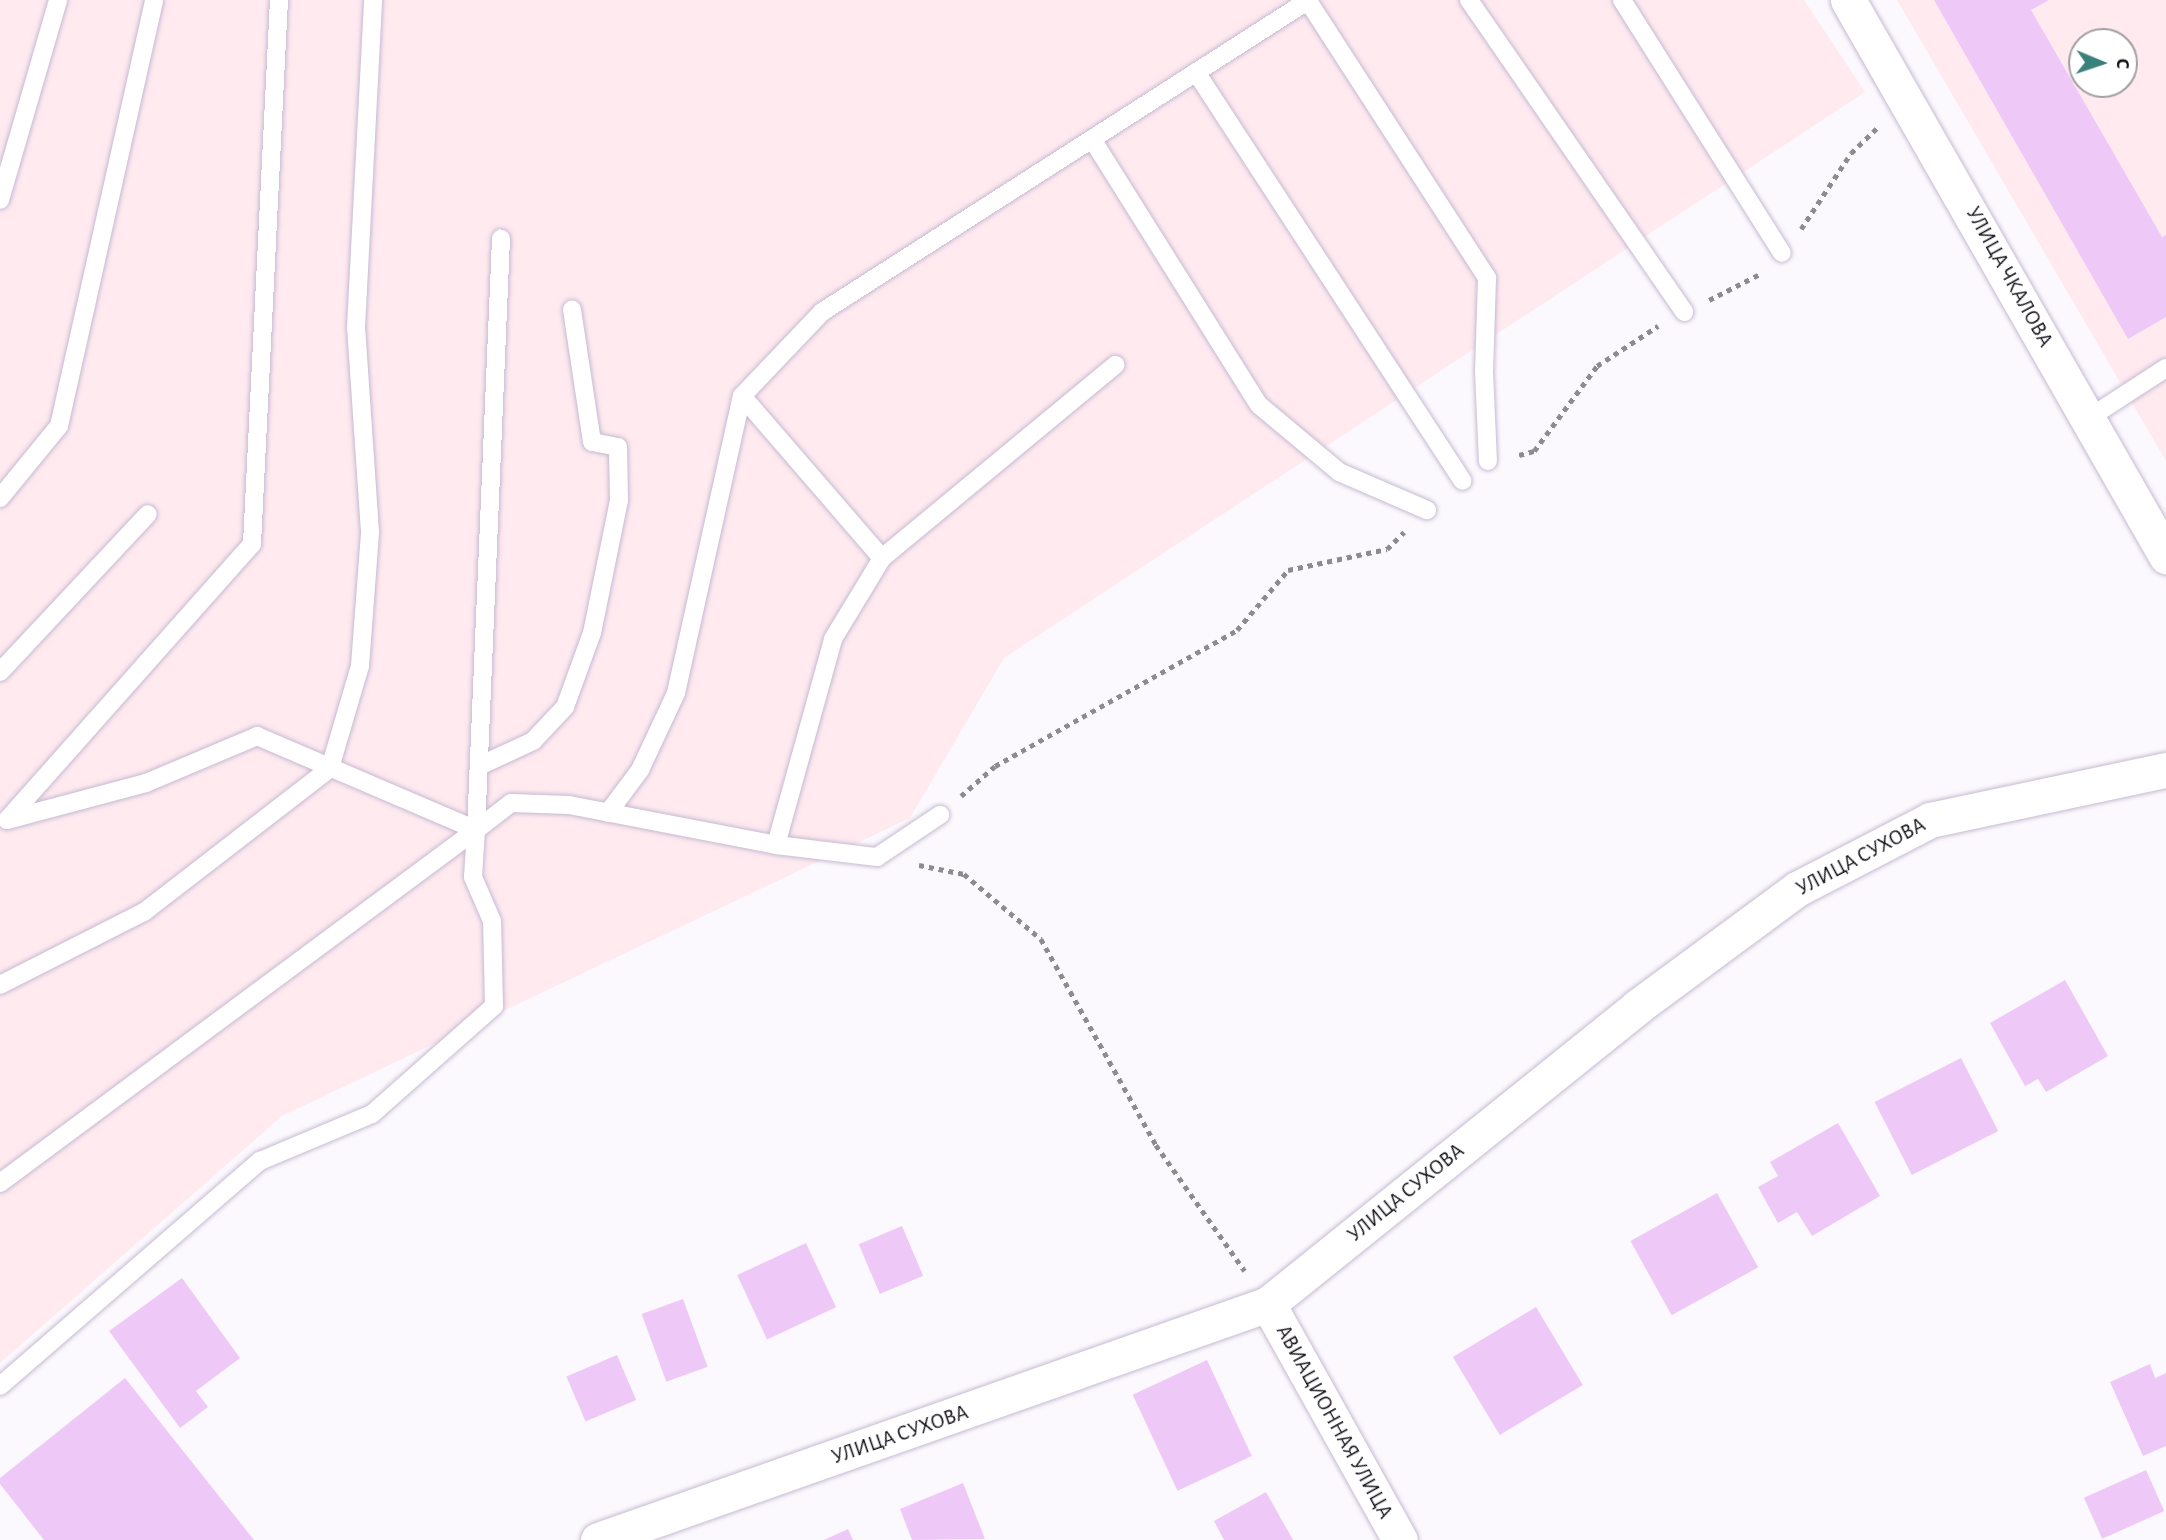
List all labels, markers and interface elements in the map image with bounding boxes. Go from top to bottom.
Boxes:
north arrow [2068,28,2138,98]
text: С [2113,58,2132,69]
street label: УЛИЦА ЧКАЛОВА [1960,203,2058,351]
street label: УЛИЦА СУХОВА [1792,812,1930,902]
street label: УЛИЦА СУХОВА [1343,1138,1469,1248]
street label: АВИАЦИОННАЯ УЛИЦА [1270,1321,1398,1523]
street label: УЛИЦА СУХОВА [828,1400,972,1470]

